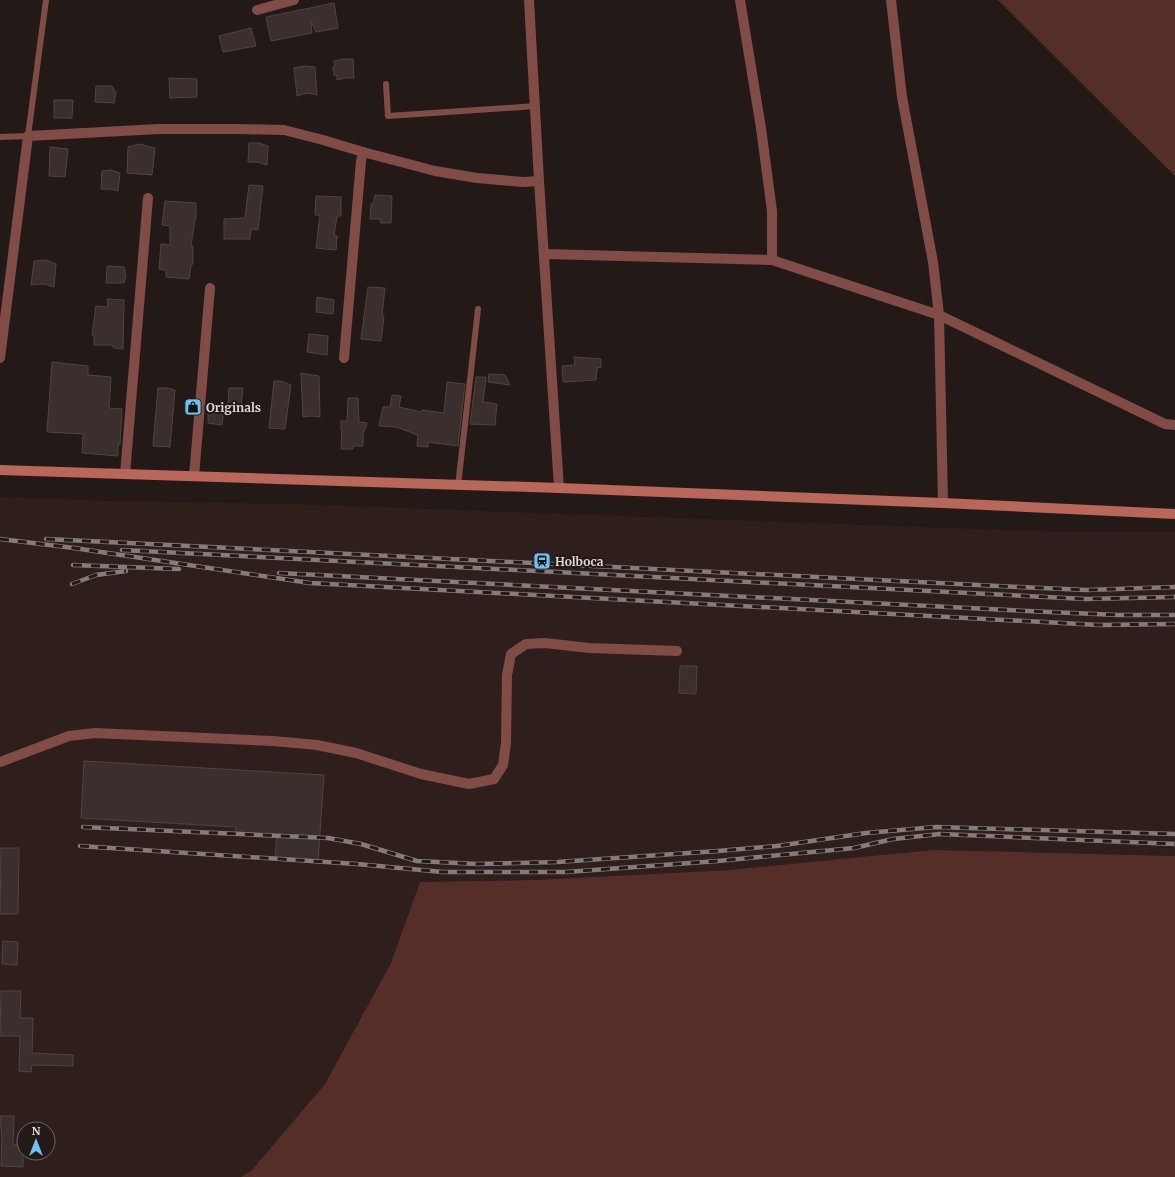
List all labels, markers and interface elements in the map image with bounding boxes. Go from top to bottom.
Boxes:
shop icon: Originals [183,397,203,417]
place label: Originals [206,400,261,415]
station icon: Holboca [532,551,552,571]
place label: Holboca [555,554,604,569]
north arrow [16,1121,56,1161]
text: N [32,1124,41,1138]

